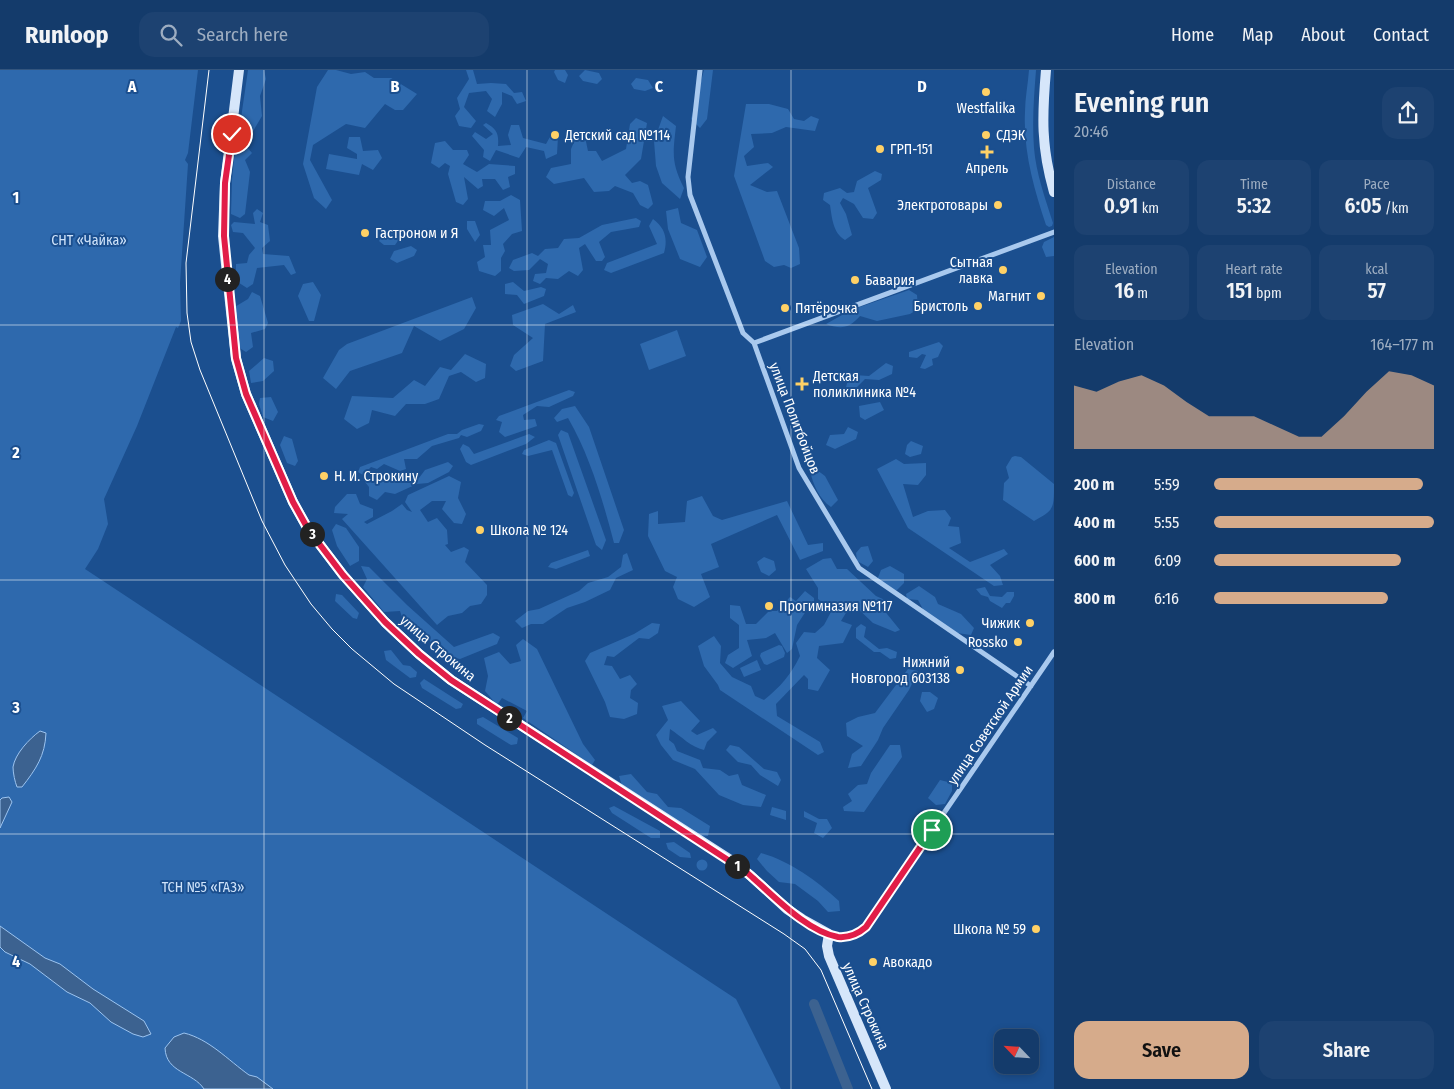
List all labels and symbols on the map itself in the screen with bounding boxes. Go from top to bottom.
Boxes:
text: A [127,77,137,96]
text: B [391,77,400,96]
text: C [655,77,664,96]
text: D [917,77,927,96]
marker: Westfalika [980,86,992,98]
place label: Westfalika [957,100,1016,117]
pin [211,113,253,155]
place label: Детский сад №114 [564,127,670,144]
place label: СДЭК [996,127,1026,144]
marker: Детский сад №114 [549,129,561,141]
marker: СДЭК [980,129,992,141]
place label: ГРП-151 [890,141,933,158]
marker: ГРП-151 [874,143,886,155]
marker: Апрель [981,146,993,158]
place label: Апрель [966,160,1009,177]
text: 1 [13,188,19,207]
place label: Электротовары [897,197,988,214]
marker: Электротовары [992,199,1004,211]
place label: Гастроном и Я [375,225,459,242]
marker: Гастроном и Я [359,227,371,239]
park label: СНТ «Чайка» [51,232,127,249]
place label: Сытная лавка [950,254,993,287]
marker: Сытная лавка [997,264,1009,276]
pin: 4 [214,266,240,292]
place label: Бавария [865,272,915,289]
marker: Бавария [849,274,861,286]
place label: Магнит [988,288,1031,305]
marker: Магнит [1035,290,1047,302]
place label: Бристоль [913,298,969,315]
place label: Пятёрочка [795,300,858,317]
marker: Бристоль [972,300,984,312]
marker: Пятёрочка [779,302,791,314]
street label: улица Политбойцов [765,360,824,476]
place label: Детская поликлиника №4 [812,368,916,401]
marker: Детская поликлиника №4 [795,377,809,391]
text: 2 [11,443,20,462]
place label: Н. И. Строкину [334,468,419,485]
marker: Н. И. Строкину [318,470,330,482]
pin: 3 [300,522,324,546]
place label: Школа № 124 [490,522,568,539]
marker: Школа № 124 [474,524,486,536]
place label: Прогимназия №117 [779,598,893,615]
marker: Прогимназия №117 [763,600,775,612]
street label: улица Строкина [396,612,479,685]
place label: Чижик [982,615,1020,632]
marker: Чижик [1024,617,1036,629]
place label: Rossko [968,634,1008,651]
marker: Rossko [1012,636,1024,648]
place label: Нижний Новгород 603138 [851,654,950,687]
street label: улица Советской Армии [944,662,1037,788]
marker: Нижний Новгород 603138 [954,664,966,676]
text: 3 [11,698,20,717]
pin: 2 [496,706,522,730]
pin [911,809,953,851]
pin: 1 [724,854,750,878]
park label: ТСН №5 «ГАЗ» [162,879,244,896]
place label: Школа № 59 [953,921,1026,938]
marker: Школа № 59 [1030,923,1042,935]
text: 4 [12,952,20,971]
place label: Авокадо [883,954,932,971]
marker: Авокадо [867,956,879,968]
street label: улица Строкина [839,960,892,1053]
north arrow [994,1029,1039,1074]

